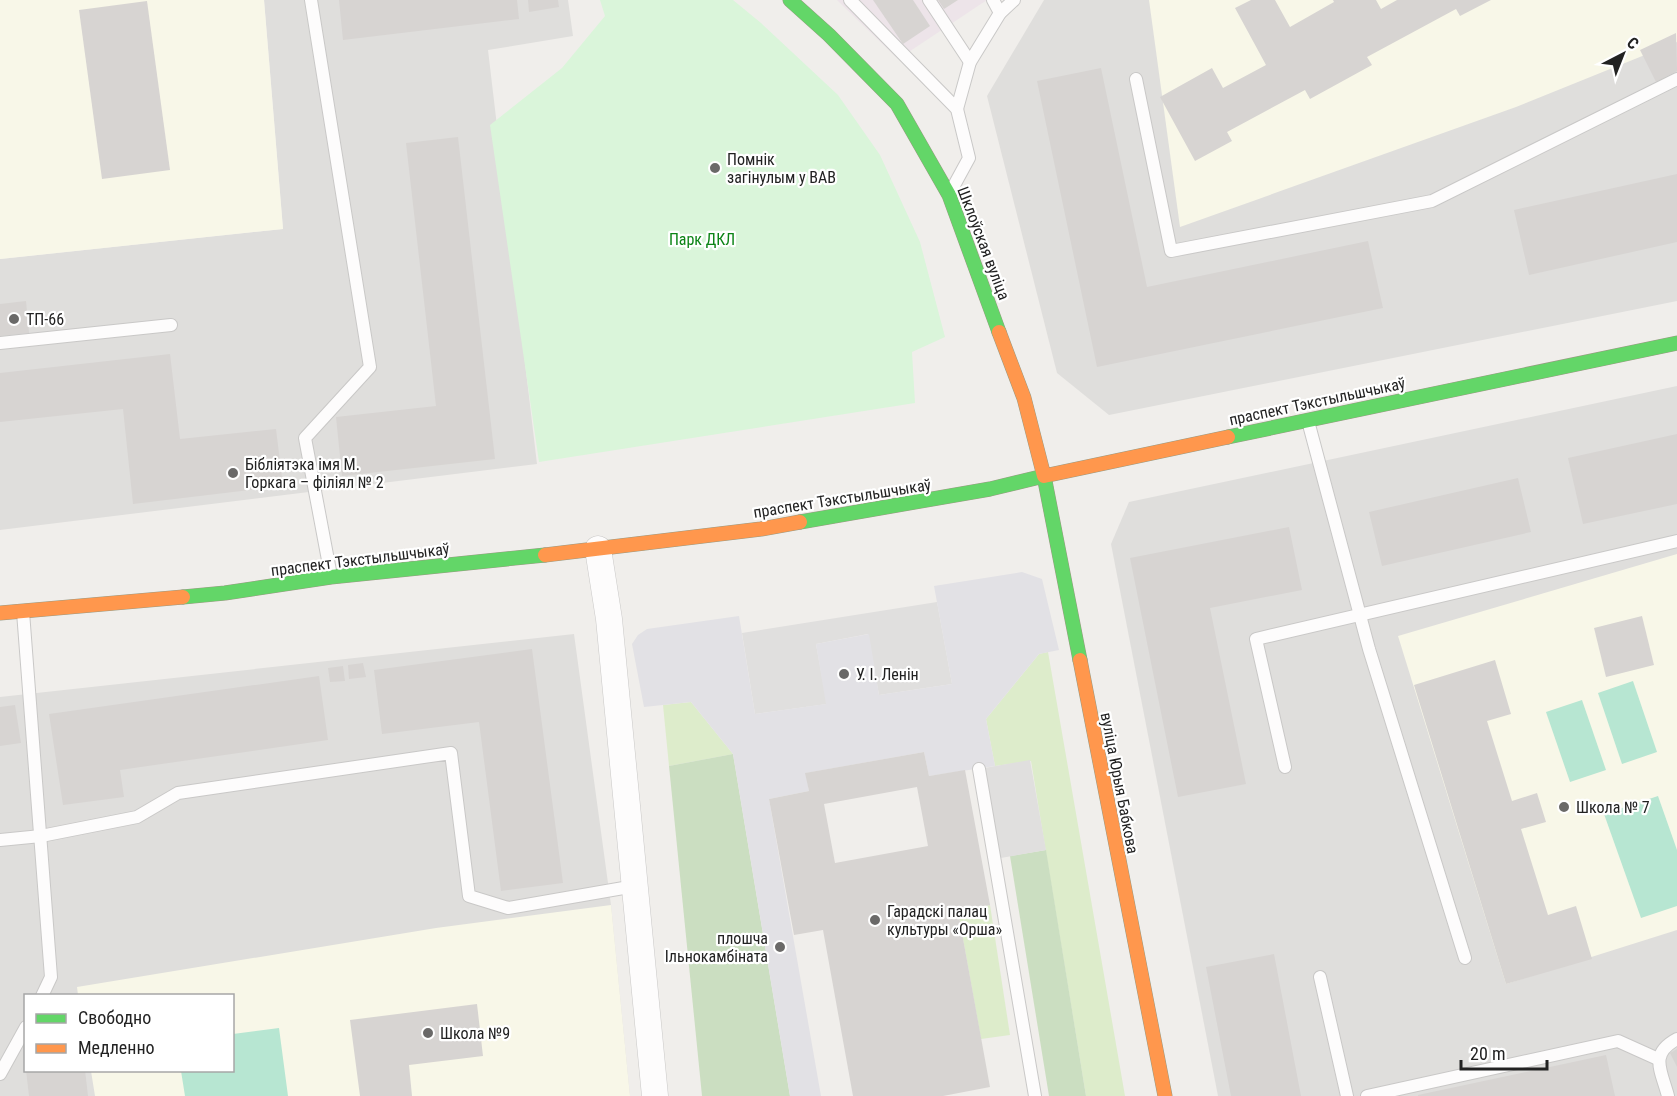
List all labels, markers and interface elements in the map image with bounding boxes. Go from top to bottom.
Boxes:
north arrow [1593,24,1653,84]
text: С [1623,33,1642,53]
place label: Помнік загінулым у ВАВ [727,150,836,187]
marker: Помнік загінулым у ВАВ [708,161,722,175]
street label: Шклоўская вуліца [953,184,1014,302]
park label: Парк ДКЛ [669,230,735,249]
place label: ТП-66 [26,310,64,329]
marker: ТП-66 [7,312,21,326]
street label: праспект Тэкстыльшчыкаў [1227,373,1407,429]
place label: Бібліятэка імя М. Горкага – філіял № 2 [245,455,384,492]
marker: Бібліятэка імя М. Горкага – філіял № 2 [226,466,240,480]
street label: праспект Тэкстыльшчыкаў [752,475,933,522]
street label: праспект Тэкстыльшчыкаў [270,539,451,580]
place label: У. І. Ленін [856,665,919,684]
marker: У. І. Ленін [837,667,851,681]
street label: вуліца Юрыя Бабкова [1096,711,1143,855]
place label: Школа № 7 [1576,798,1650,817]
marker: Школа № 7 [1557,800,1571,814]
place label: Гарадскі палац культуры «Орша» [887,902,1002,939]
marker: Гарадскі палац культуры «Орша» [868,913,882,927]
place label: плошча Ільнокамбіната [665,929,768,966]
marker: плошча Ільнокамбіната [773,940,787,954]
legend [24,994,234,1072]
text: Свободно [78,1007,151,1028]
place label: Школа №9 [440,1024,510,1043]
marker: Школа №9 [421,1026,435,1040]
scale bar [1461,1033,1546,1071]
text: Медленно [78,1037,155,1058]
text: 20 m [1470,1043,1505,1064]

